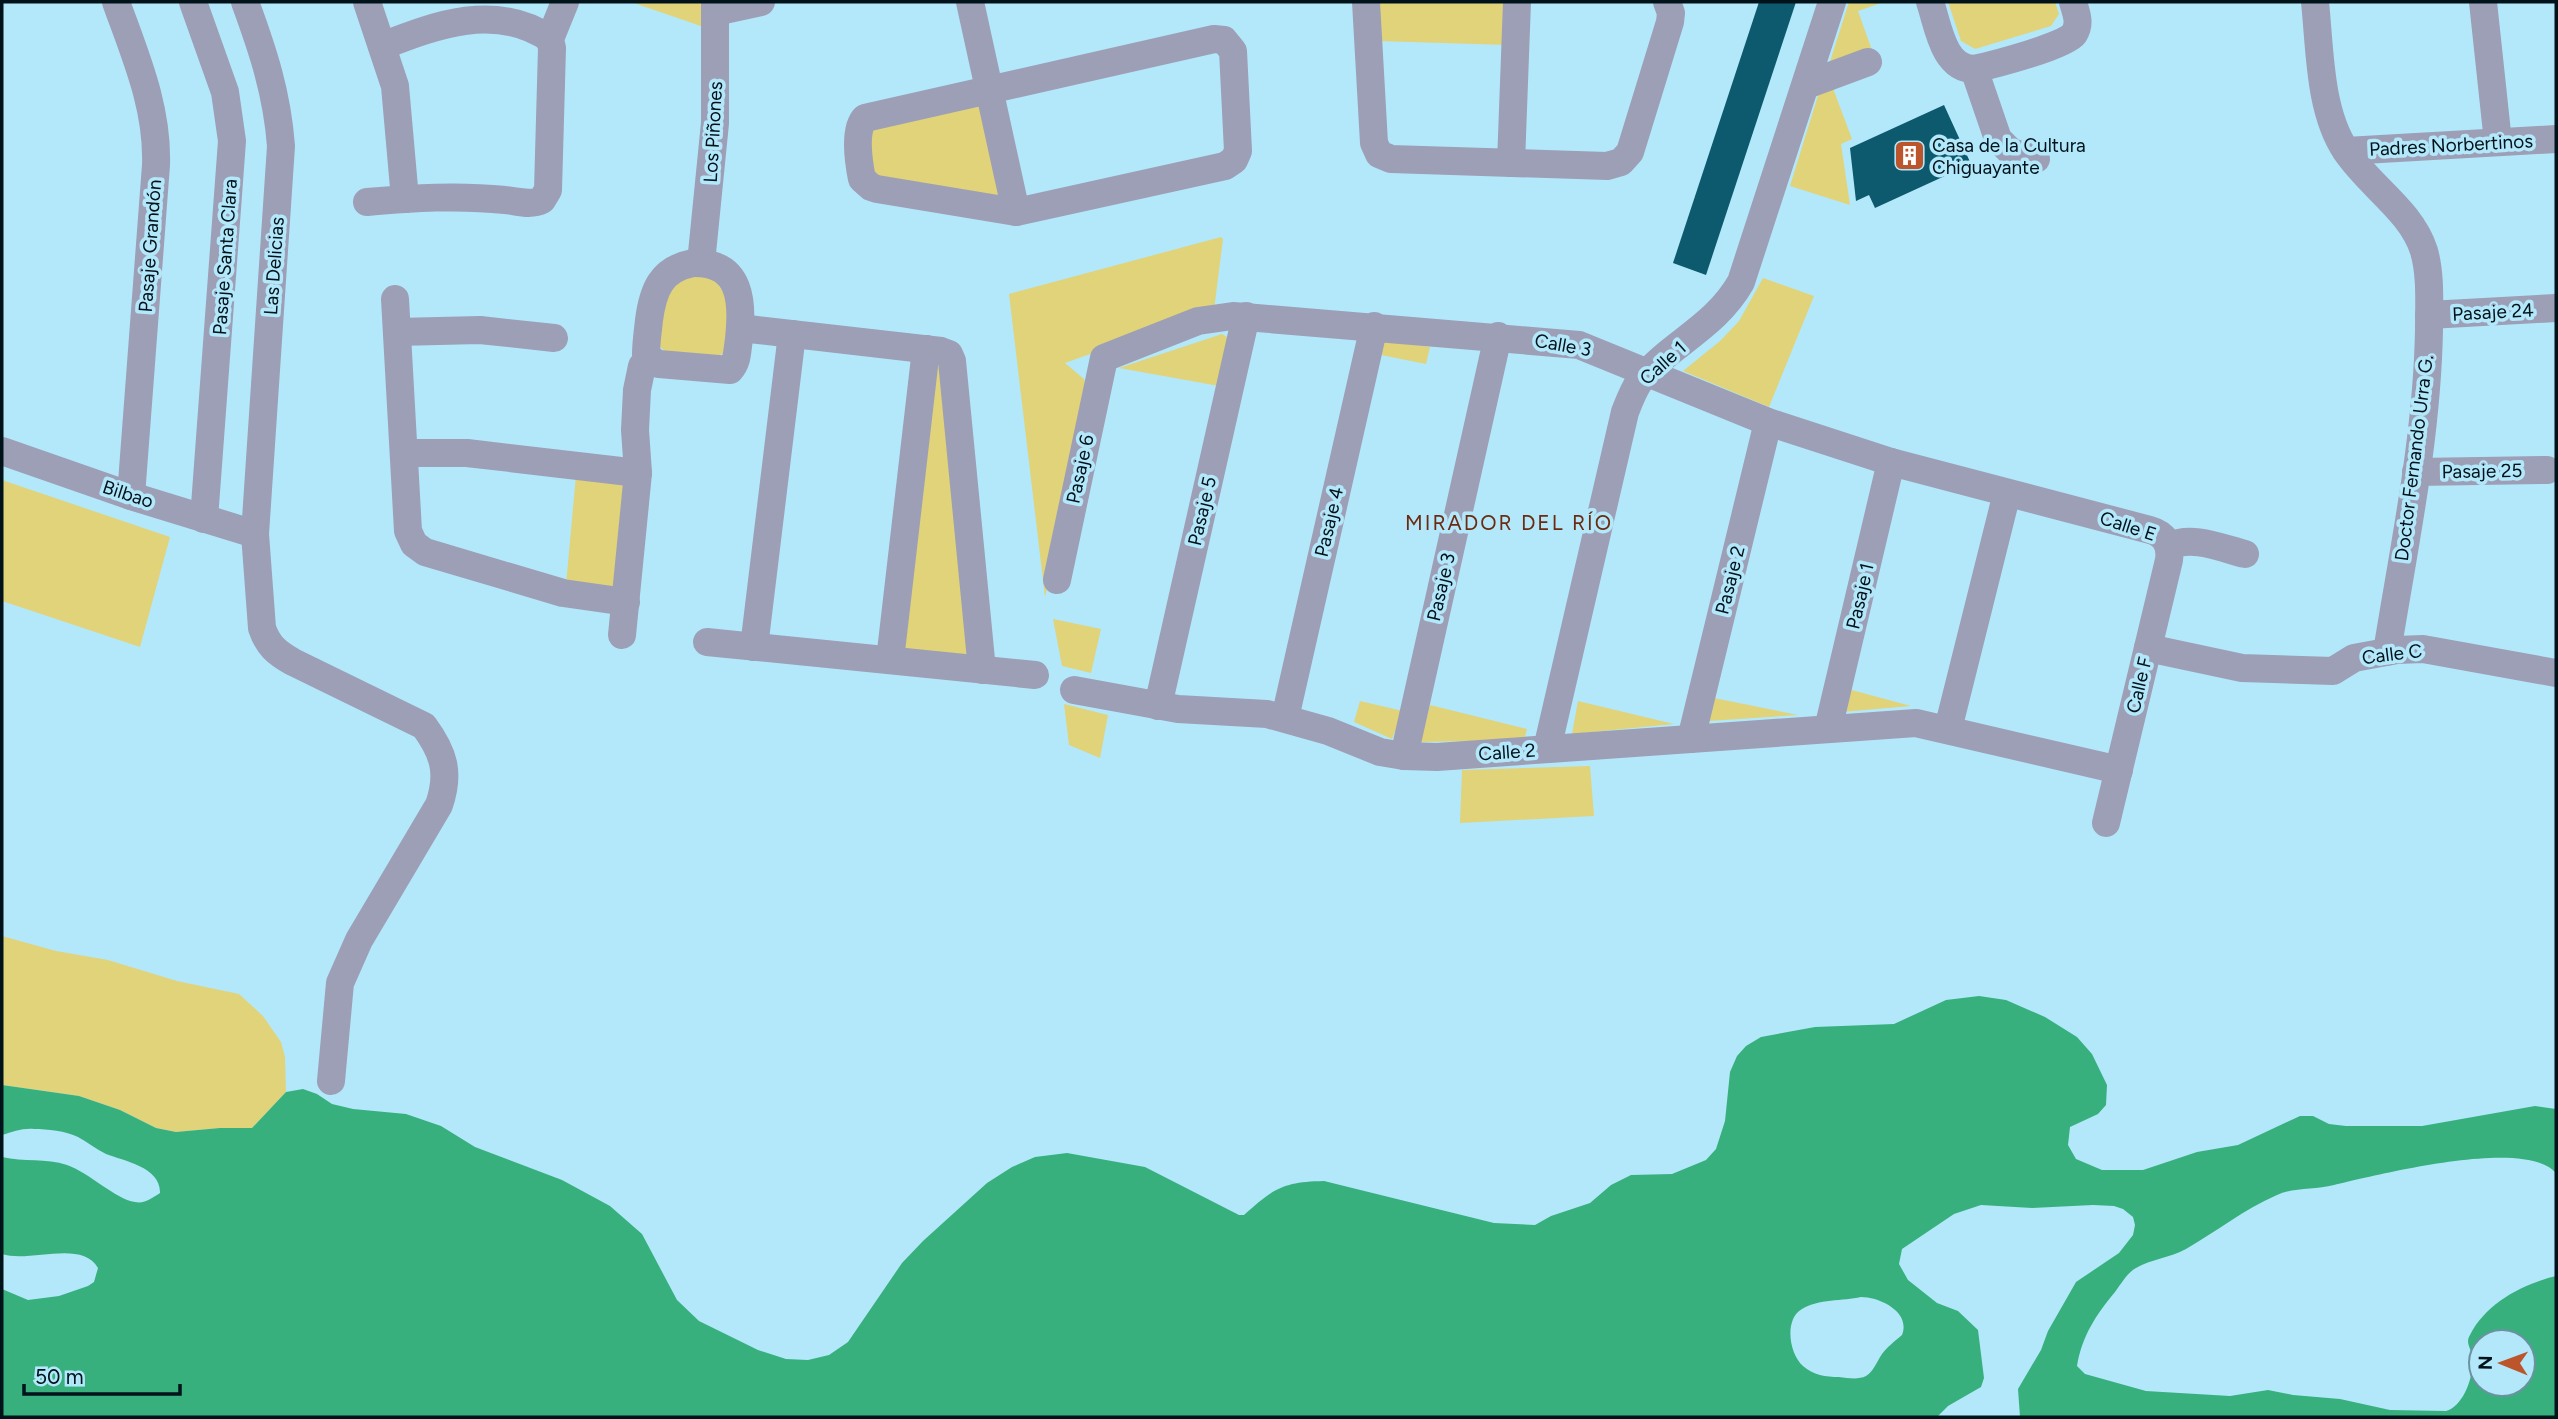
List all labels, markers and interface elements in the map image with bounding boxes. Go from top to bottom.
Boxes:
street label: Los Piñones [699,81,727,183]
street label: Padres Norbertinos [2368,129,2534,161]
place label: Casa de la Cultura Chiguayante [1932,134,2086,179]
building icon: Casa de la Cultura Chiguayante [1892,139,1926,173]
street label: Pasaje Santa Clara [208,178,242,336]
street label: Pasaje Grandón [134,179,166,313]
street label: Las Delicias [259,216,289,316]
street label: Pasaje 24 [2452,298,2535,326]
street label: Calle 3 [1533,329,1593,361]
street label: Calle 1 [1635,336,1691,390]
street label: Doctor Fernando Urra G. [2390,354,2438,562]
street label: Pasaje 6 [1061,432,1099,506]
street label: Pasaje 25 [2441,459,2523,483]
street label: Pasaje 5 [1183,474,1221,548]
street label: Bilbao [100,475,156,513]
street label: Pasaje 4 [1310,485,1348,559]
street label: Calle E [2097,506,2159,546]
district label: MIRADOR DEL RÍO [1405,510,1613,535]
street label: Pasaje 2 [1710,543,1750,617]
street label: Pasaje 3 [1422,551,1460,623]
street label: Pasaje 1 [1841,561,1879,631]
street label: Calle C [2361,639,2424,669]
street label: Calle F [2121,655,2157,715]
street label: Calle 2 [1478,739,1536,765]
north arrow [2467,1328,2537,1398]
scale bar [24,1352,180,1396]
text: N [2474,1355,2497,1370]
text: 50 m [35,1364,84,1389]

